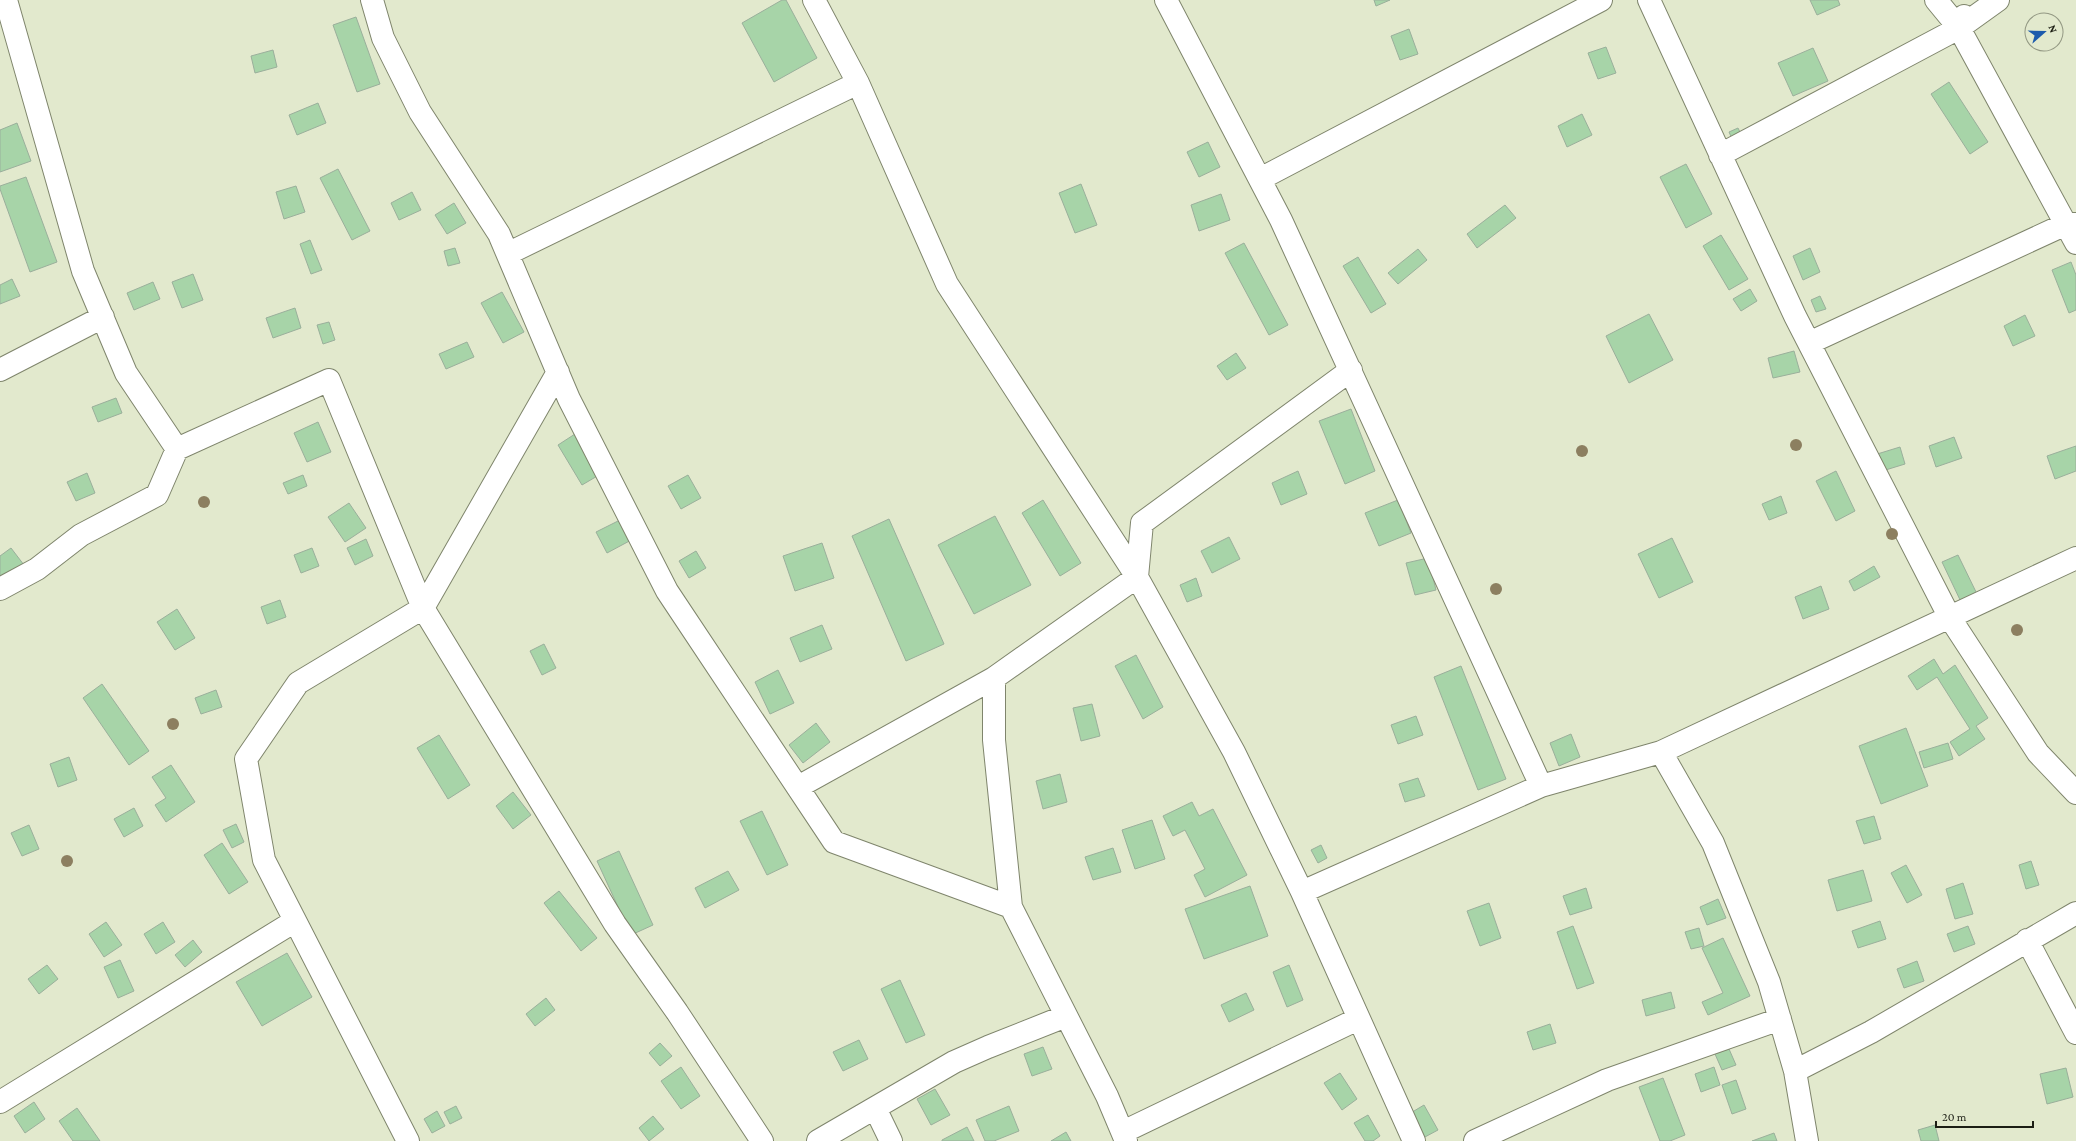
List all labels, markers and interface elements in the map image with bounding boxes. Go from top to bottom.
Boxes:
north arrow [2024,12,2064,52]
text: N [2046,23,2060,35]
scale bar [1936,1103,2033,1129]
text: 20 m [1942,1110,1967,1124]

